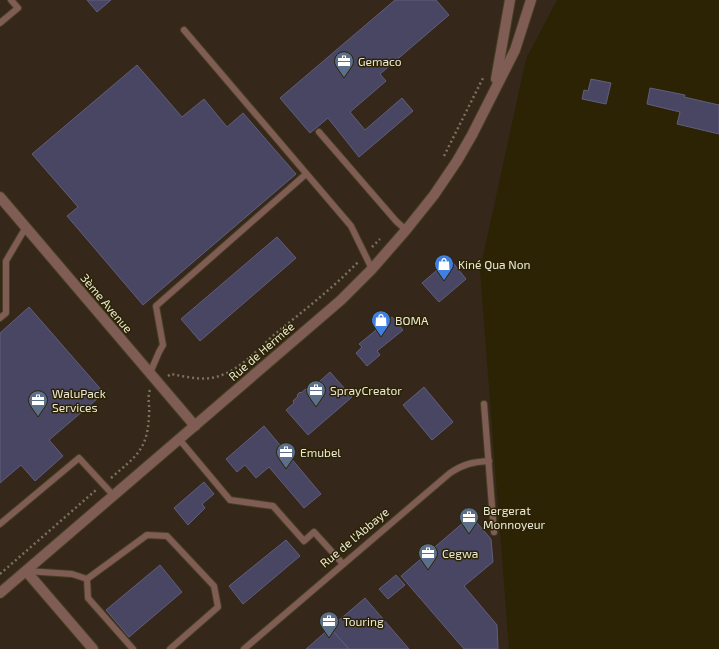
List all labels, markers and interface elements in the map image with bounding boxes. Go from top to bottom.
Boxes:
office icon: Gemaco [333,50,355,78]
place label: Gemaco [358,54,402,68]
shop icon: Kiné Qua Non [433,253,455,281]
place label: Kiné Qua Non [458,257,531,272]
street label: 3ème Avenue [78,271,136,335]
shop icon: BOMA [370,309,392,337]
place label: BOMA [395,313,429,327]
street label: Rue de Hermée [225,319,297,383]
office icon: SprayCreator [305,379,327,407]
place label: SprayCreator [330,383,402,397]
place label: WaluPack Services [52,386,106,414]
office icon: WaluPack Services [27,389,49,417]
office icon: Emubel [275,441,297,469]
place label: Emubel [300,445,341,459]
place label: Bergerat Monnoyeur [483,503,546,531]
street label: Rue de l'Abbaye [317,504,391,570]
office icon: Bergerat Monnoyeur [458,506,480,534]
office icon: Cegwa [417,542,439,570]
place label: Cegwa [442,546,478,560]
office icon: Touring [318,610,340,638]
place label: Touring [343,614,384,628]

